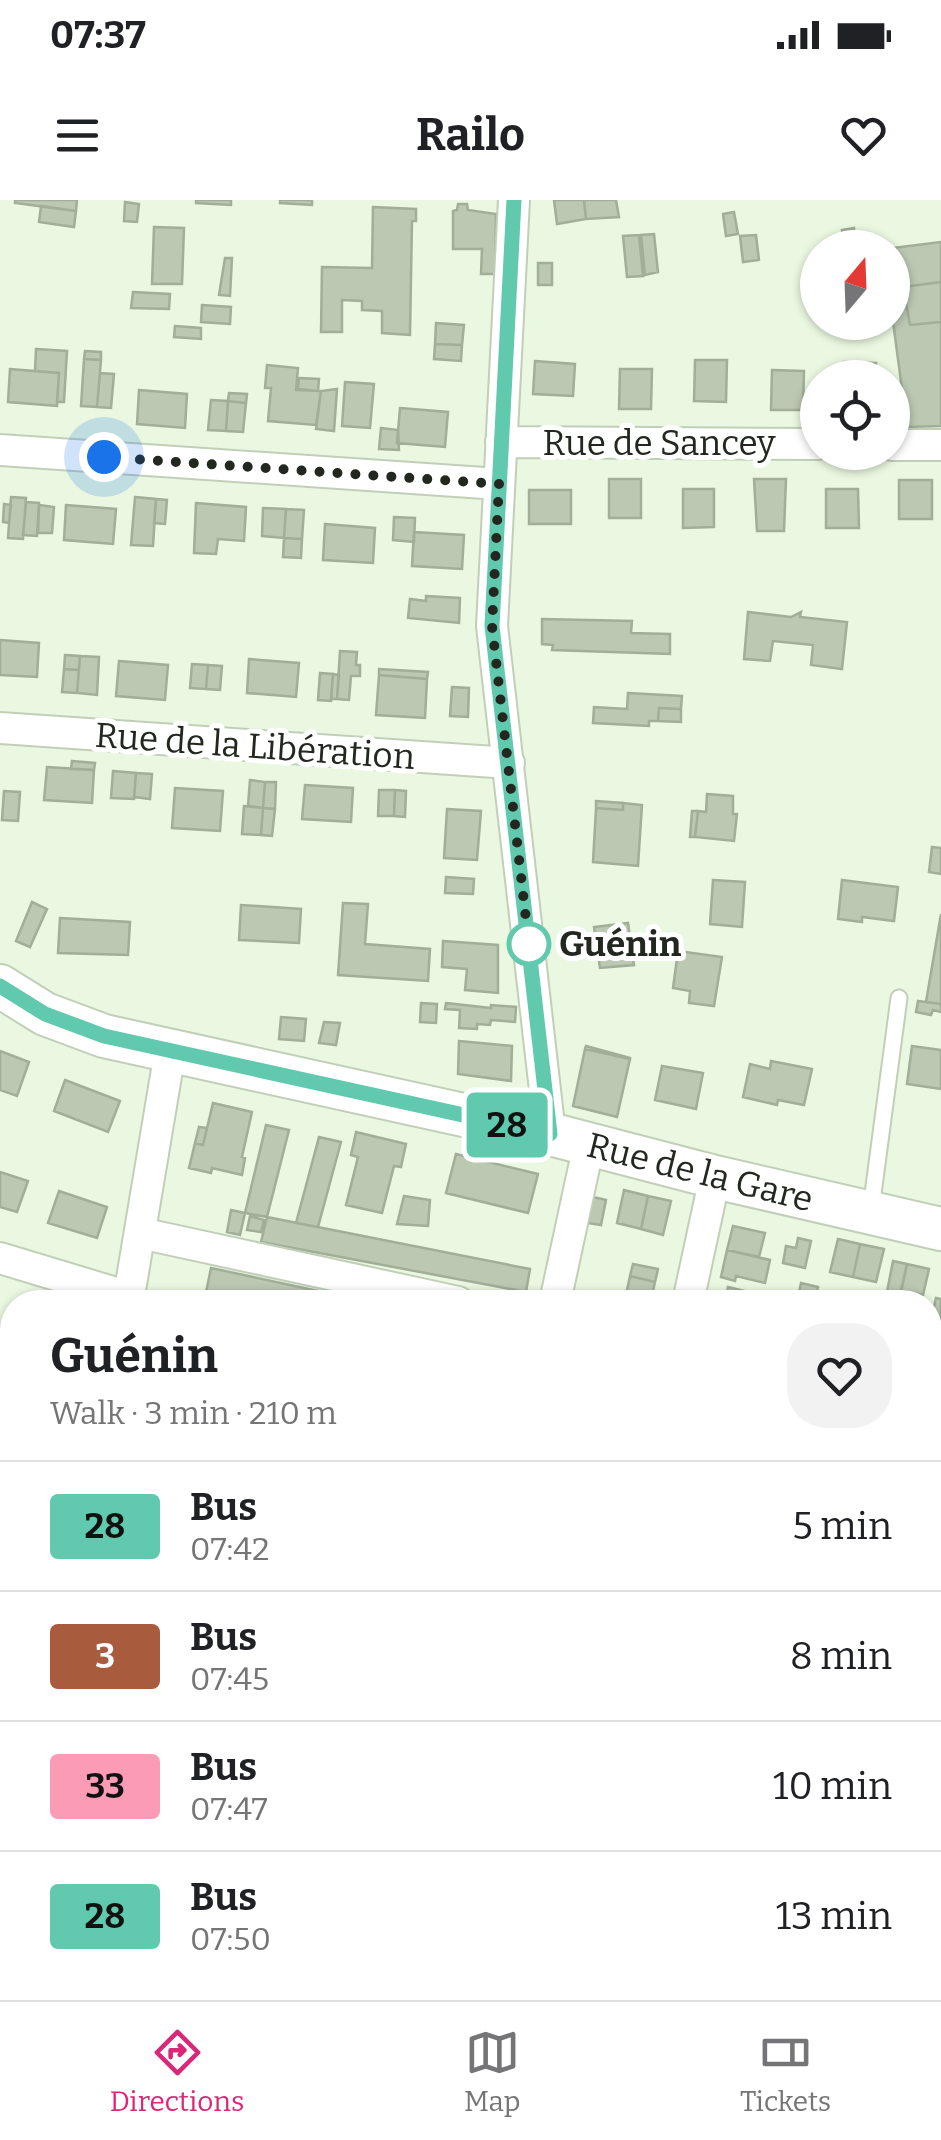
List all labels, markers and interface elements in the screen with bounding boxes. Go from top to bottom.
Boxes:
text: 07:37 [50,12,146,58]
icon: menu [50,108,105,163]
text: Railo [416,108,525,162]
icon: heart [836,108,891,163]
north arrow [800,230,910,340]
map controls [800,230,910,470]
button: locate [800,360,910,470]
street label: Rue de Sancey [543,422,776,464]
your location [79,432,129,482]
street label: Rue de la Libération [94,714,416,778]
marker: Guénin [508,923,550,965]
place label: Guénin [559,923,682,965]
line badge: 28 [462,1092,552,1158]
text: 28 [487,1104,527,1146]
street label: Rue de la Gare [583,1124,817,1220]
button: heart [787,1323,892,1428]
text: Guénin [50,1327,218,1385]
text: Walk · 3 min · 210 m [50,1394,337,1432]
text: Bus [190,1484,257,1530]
text: 5 min [792,1503,892,1549]
text: 28 [85,1505,125,1547]
text: 07:42 [190,1530,269,1568]
text: Bus [190,1614,257,1660]
text: 8 min [790,1633,892,1679]
text: 3 [95,1635,115,1677]
text: 07:45 [190,1660,269,1698]
text: Bus [190,1744,257,1790]
text: 10 min [773,1763,892,1809]
text: 33 [85,1765,125,1807]
text: 07:47 [190,1790,268,1828]
text: Bus [190,1874,257,1920]
text: 13 min [776,1893,892,1939]
text: 28 [85,1895,125,1937]
text: 07:50 [190,1920,271,1958]
tab: Directions [110,2025,244,2118]
tab: Map [464,2025,520,2118]
tab: Tickets [740,2025,831,2118]

